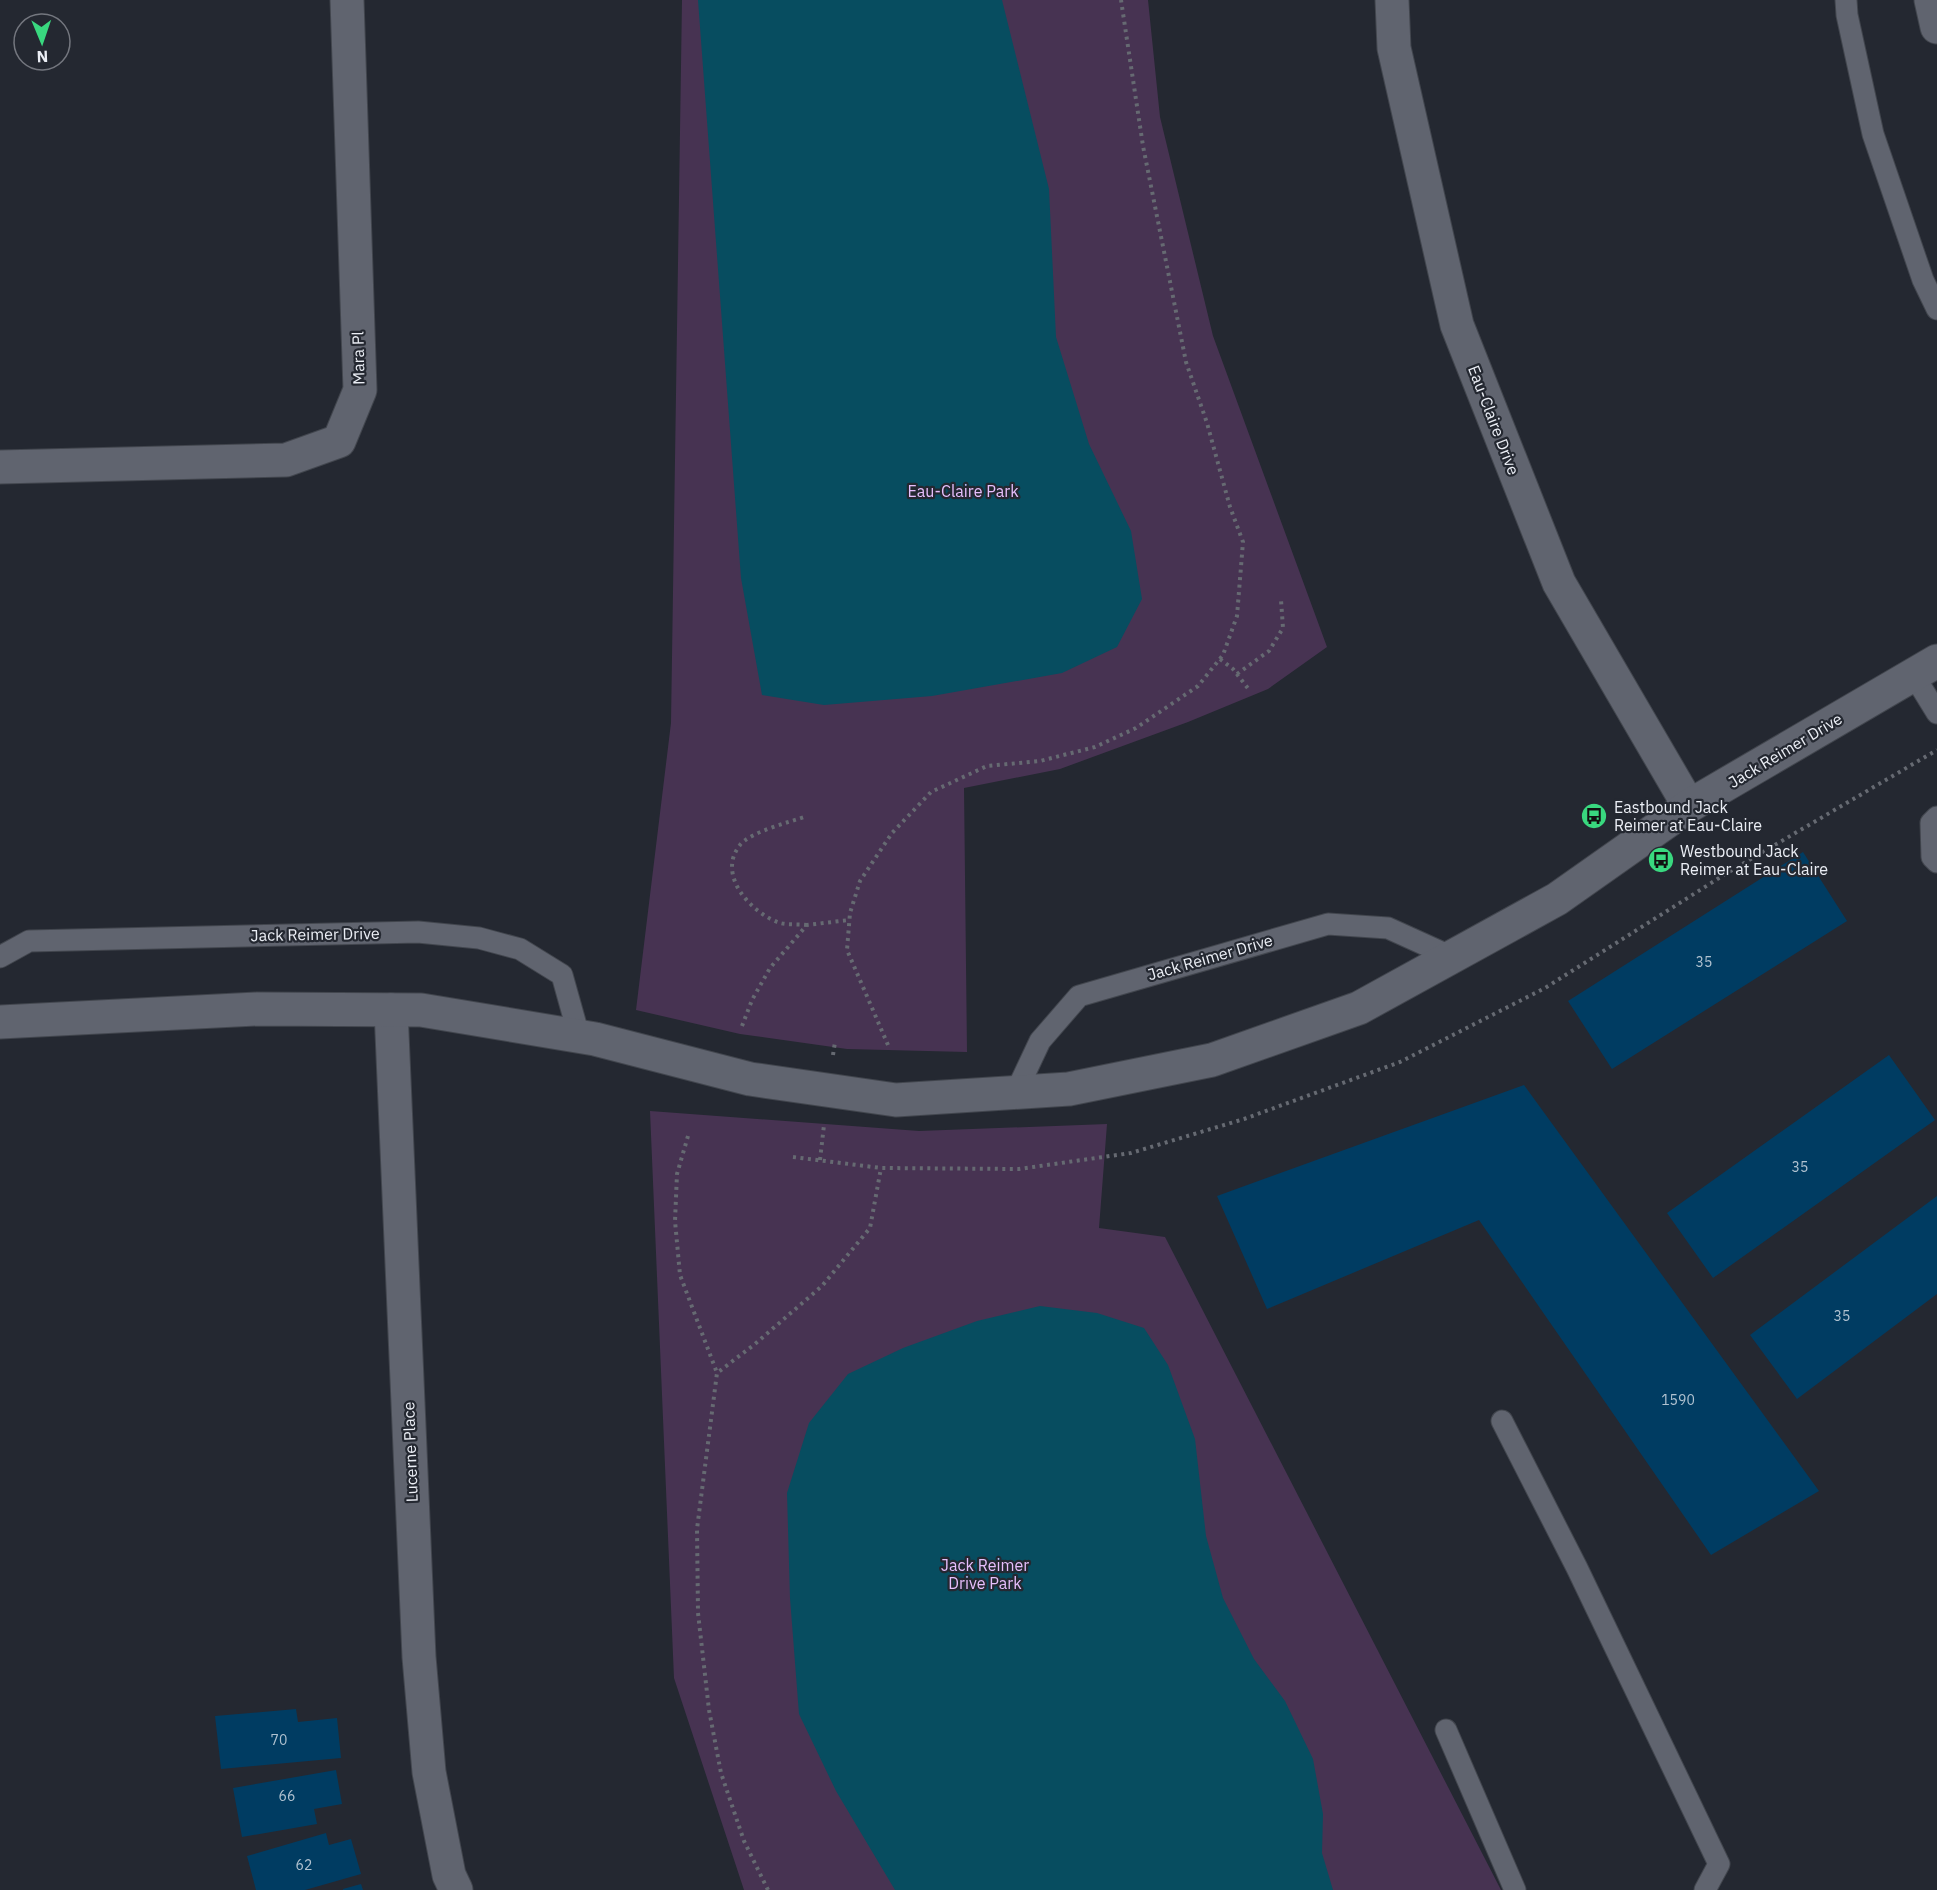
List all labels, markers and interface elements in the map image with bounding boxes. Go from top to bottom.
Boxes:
north arrow [12,12,72,72]
text: N [36,47,49,67]
street label: Mara Pl [348,331,368,385]
street label: Eau-Claire Drive [1464,362,1524,478]
park label: Eau-Claire Park [907,481,1019,501]
street label: Jack Reimer Drive [1724,708,1846,792]
place label: Eastbound Jack Reimer at Eau-Claire [1614,797,1762,835]
bus stop icon: Eastbound Jack Reimer at Eau-Claire [1579,801,1609,831]
place label: Westbound Jack Reimer at Eau-Claire [1680,841,1828,879]
bus stop icon: Westbound Jack Reimer at Eau-Claire [1646,845,1676,875]
street label: Jack Reimer Drive [250,923,380,945]
street label: Jack Reimer Drive [1145,930,1275,984]
house number: 35 [1696,953,1712,971]
house number: 35 [1792,1158,1808,1176]
house number: 35 [1834,1307,1850,1325]
house number: 1590 [1661,1391,1695,1409]
street label: Lucerne Place [398,1401,422,1503]
park label: Jack Reimer Drive Park [941,1555,1029,1593]
house number: 70 [271,1731,287,1749]
house number: 66 [279,1787,295,1805]
house number: 62 [296,1856,312,1874]

